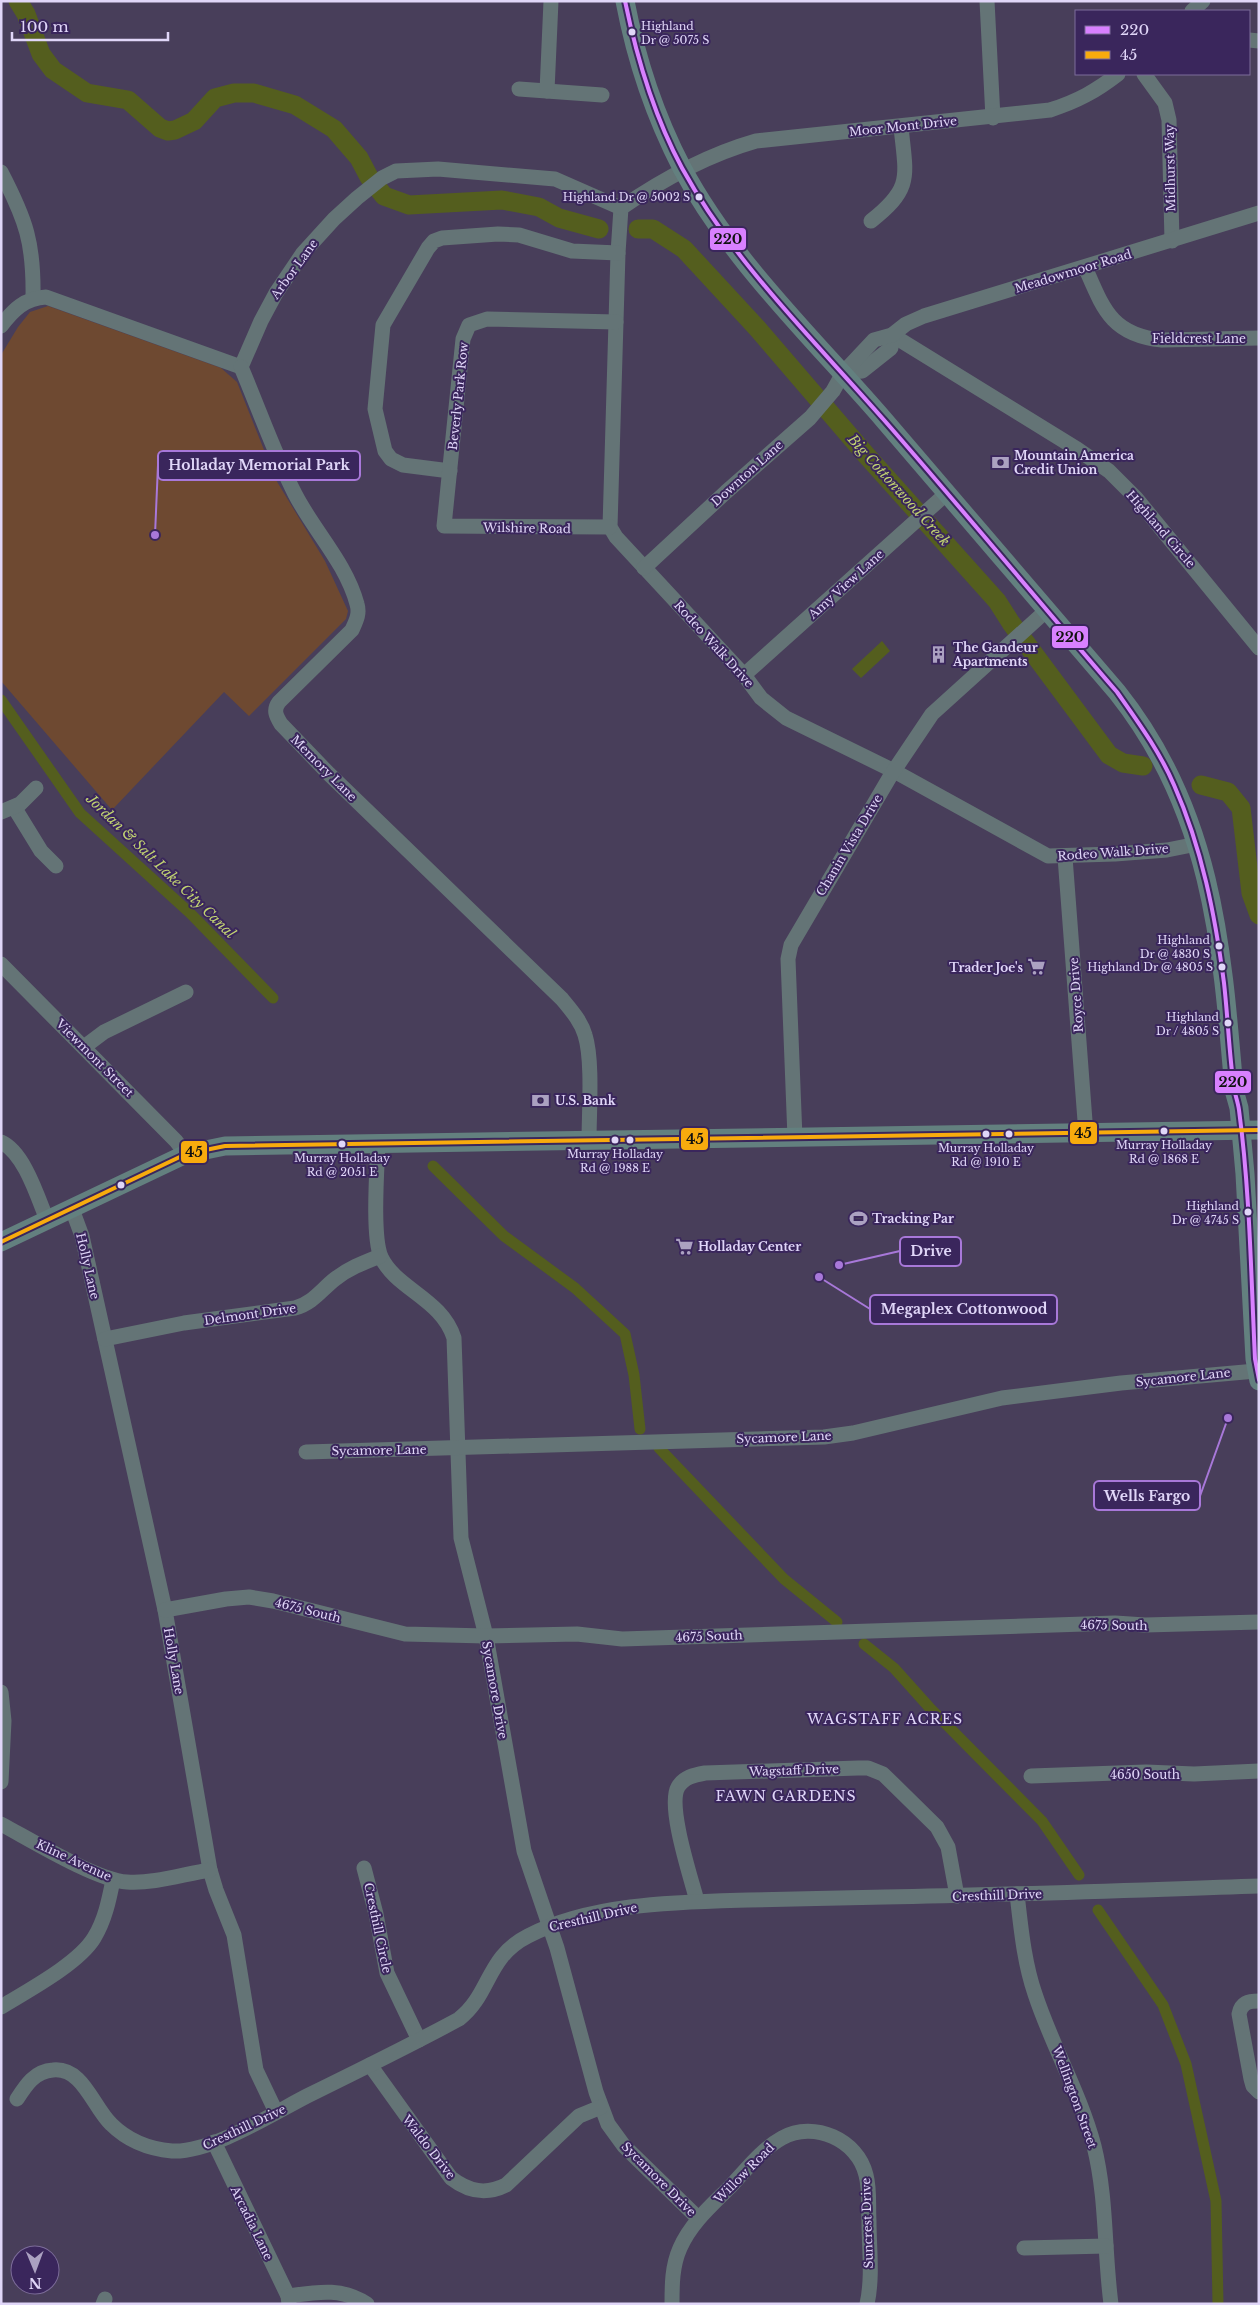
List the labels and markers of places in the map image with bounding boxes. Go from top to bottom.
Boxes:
place label: Highland Dr @ 5075 S [641,19,709,47]
marker: Highland Dr @ 5075 S [627,27,637,37]
place label: Highland Dr @ 5002 S [563,190,690,204]
marker: Highland Dr @ 5002 S [694,192,704,202]
place label: Mountain America Credit Union [1014,448,1134,477]
callout: Holladay Memorial Park [158,451,360,480]
bank icon: Mountain America Credit Union [990,452,1010,472]
place label: The Gandeur Apartments [952,640,1038,669]
building icon: The Gandeur Apartments [929,644,949,664]
place label: Highland Dr @ 4830 S [1140,933,1211,961]
marker: Highland Dr @ 4830 S [1214,941,1224,951]
supermarket icon: Trader Joe's [1027,957,1047,977]
place label: Trader Joe's [949,960,1023,975]
place label: Highland Dr @ 4805 S [1087,960,1213,974]
marker: Highland Dr @ 4805 S [1217,962,1227,972]
place label: Highland Dr / 4805 S [1156,1010,1220,1038]
marker: Highland Dr / 4805 S [1223,1018,1233,1028]
bank icon: U.S. Bank [531,1090,551,1110]
place label: U.S. Bank [555,1093,617,1108]
marker: Murray Holladay Rd @ 1868 E [1159,1126,1169,1136]
marker: Murray Holladay Rd @ 1910 E [981,1129,991,1139]
unlabelled marker [1004,1129,1014,1139]
marker: Murray Holladay Rd @ 1988 E [610,1135,620,1145]
unlabelled marker [625,1135,635,1145]
place label: Murray Holladay Rd @ 1868 E [1116,1138,1212,1166]
marker: Murray Holladay Rd @ 2051 E [337,1139,347,1149]
place label: Murray Holladay Rd @ 1910 E [938,1141,1034,1169]
place label: Murray Holladay Rd @ 1988 E [567,1147,663,1175]
place label: Murray Holladay Rd @ 2051 E [294,1151,390,1179]
unlabelled marker [116,1180,126,1190]
place label: Highland Dr @ 4745 S [1172,1199,1240,1227]
marker: Highland Dr @ 4745 S [1243,1207,1253,1217]
sports icon: Tracking Par [848,1208,868,1228]
place label: Tracking Par [872,1211,954,1226]
supermarket icon: Holladay Center [674,1236,694,1256]
callout: Drive [900,1237,961,1266]
place label: Holladay Center [698,1239,801,1254]
callout: Megaplex Cottonwood [870,1295,1057,1324]
callout: Wells Fargo [1094,1481,1200,1510]

